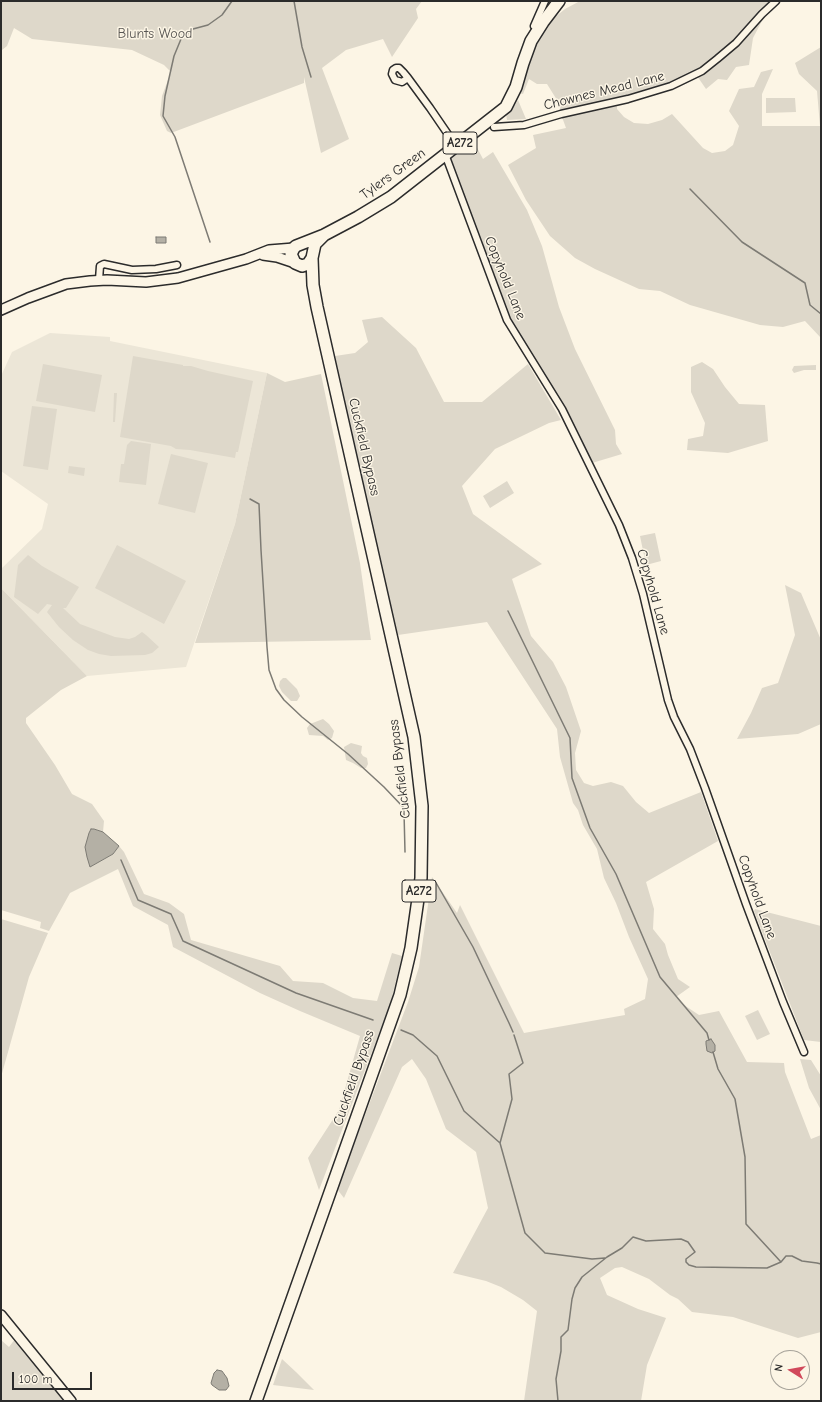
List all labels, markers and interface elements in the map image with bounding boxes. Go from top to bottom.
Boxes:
park label: Blunts Wood [118,26,192,42]
street label: Chownes Mead Lane [542,68,666,114]
road number: A272 [443,132,477,154]
street label: Tylers Green [357,145,429,203]
street label: Copyhold Lane [481,234,529,322]
street label: Cuckfield Bypass [345,397,383,497]
street label: Copyhold Lane [633,547,673,637]
street label: Cuckfield Bypass [386,718,414,820]
street label: Copyhold Lane [734,853,780,941]
road number: A272 [402,880,436,902]
street label: Cuckfield Bypass [330,1028,378,1128]
north arrow [770,1350,810,1390]
text: N [772,1363,786,1373]
scale bar [14,1364,94,1390]
text: 100 m [19,1372,52,1386]

